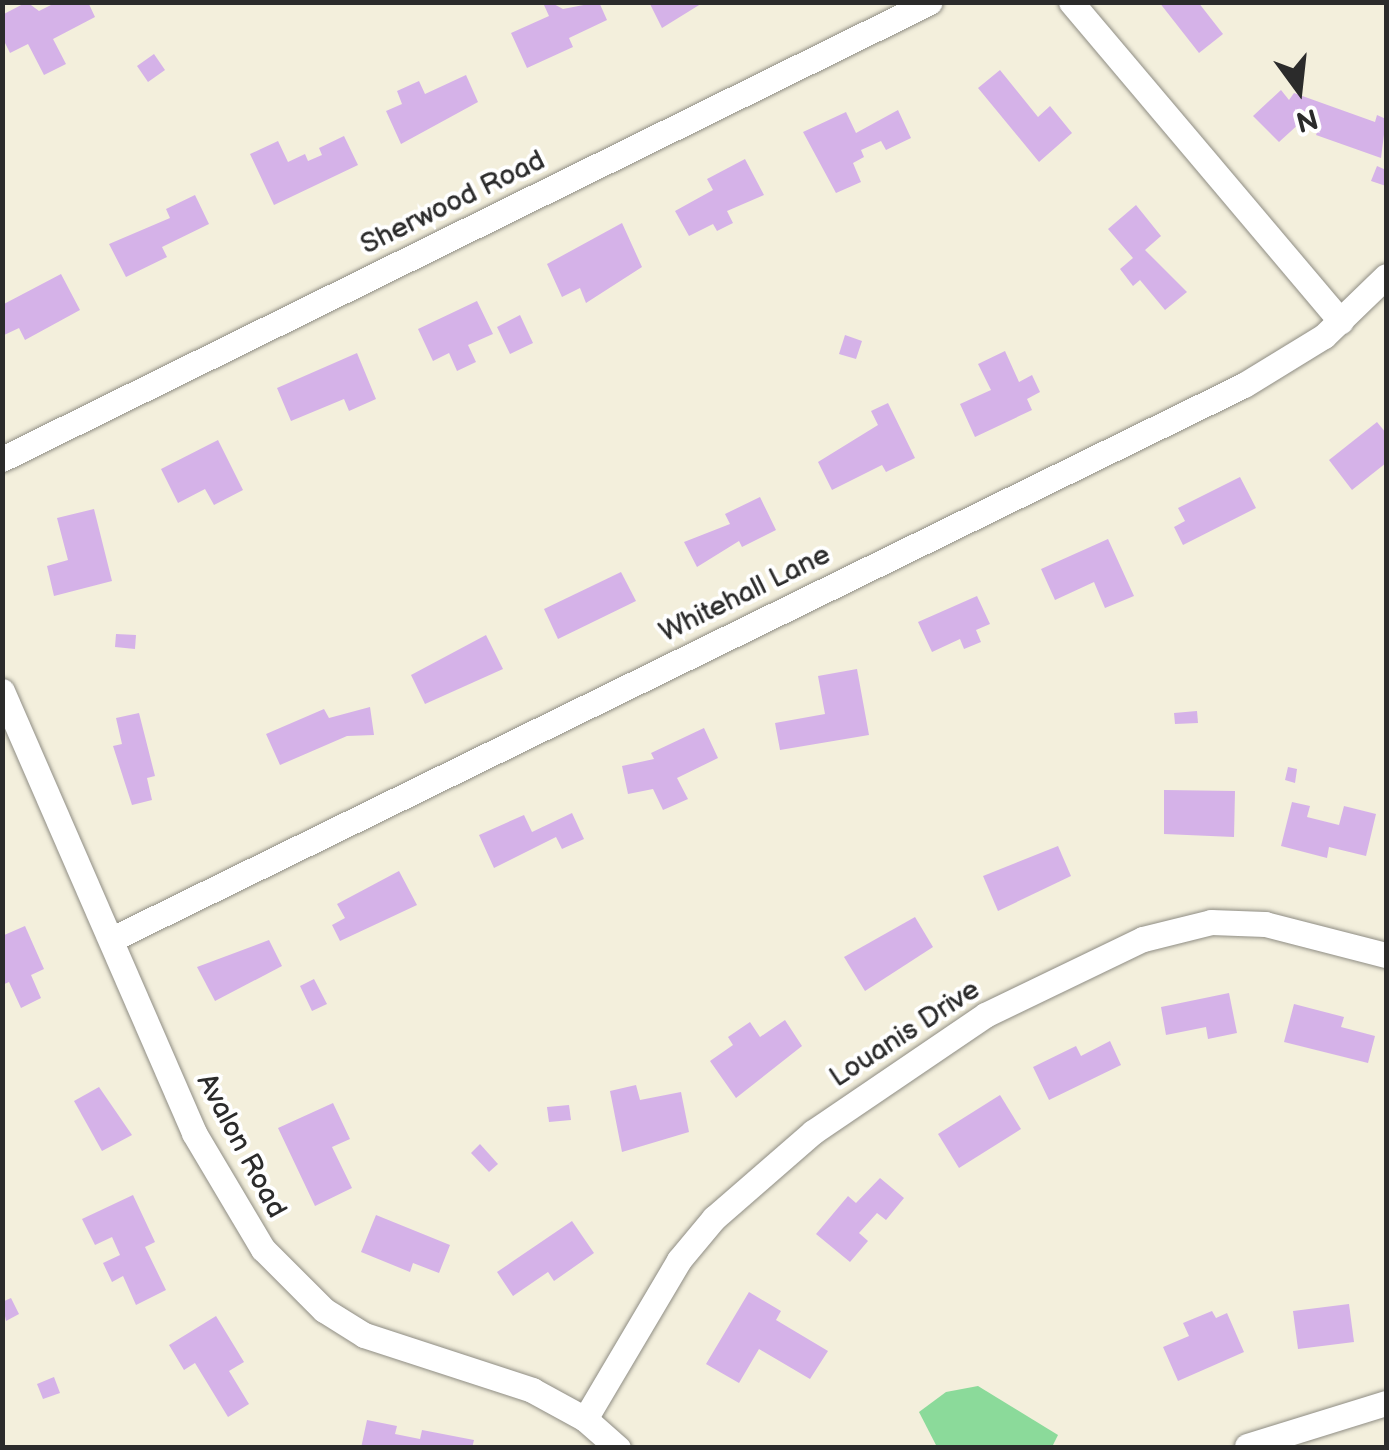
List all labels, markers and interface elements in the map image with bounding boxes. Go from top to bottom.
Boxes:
north arrow [1249,40,1349,140]
text: N [1292,101,1321,138]
street label: Sherwood Road [355,144,551,262]
street label: Whitehall Lane [654,538,836,650]
street label: Louanis Drive [824,973,986,1095]
street label: Avalon Road [189,1068,293,1224]

